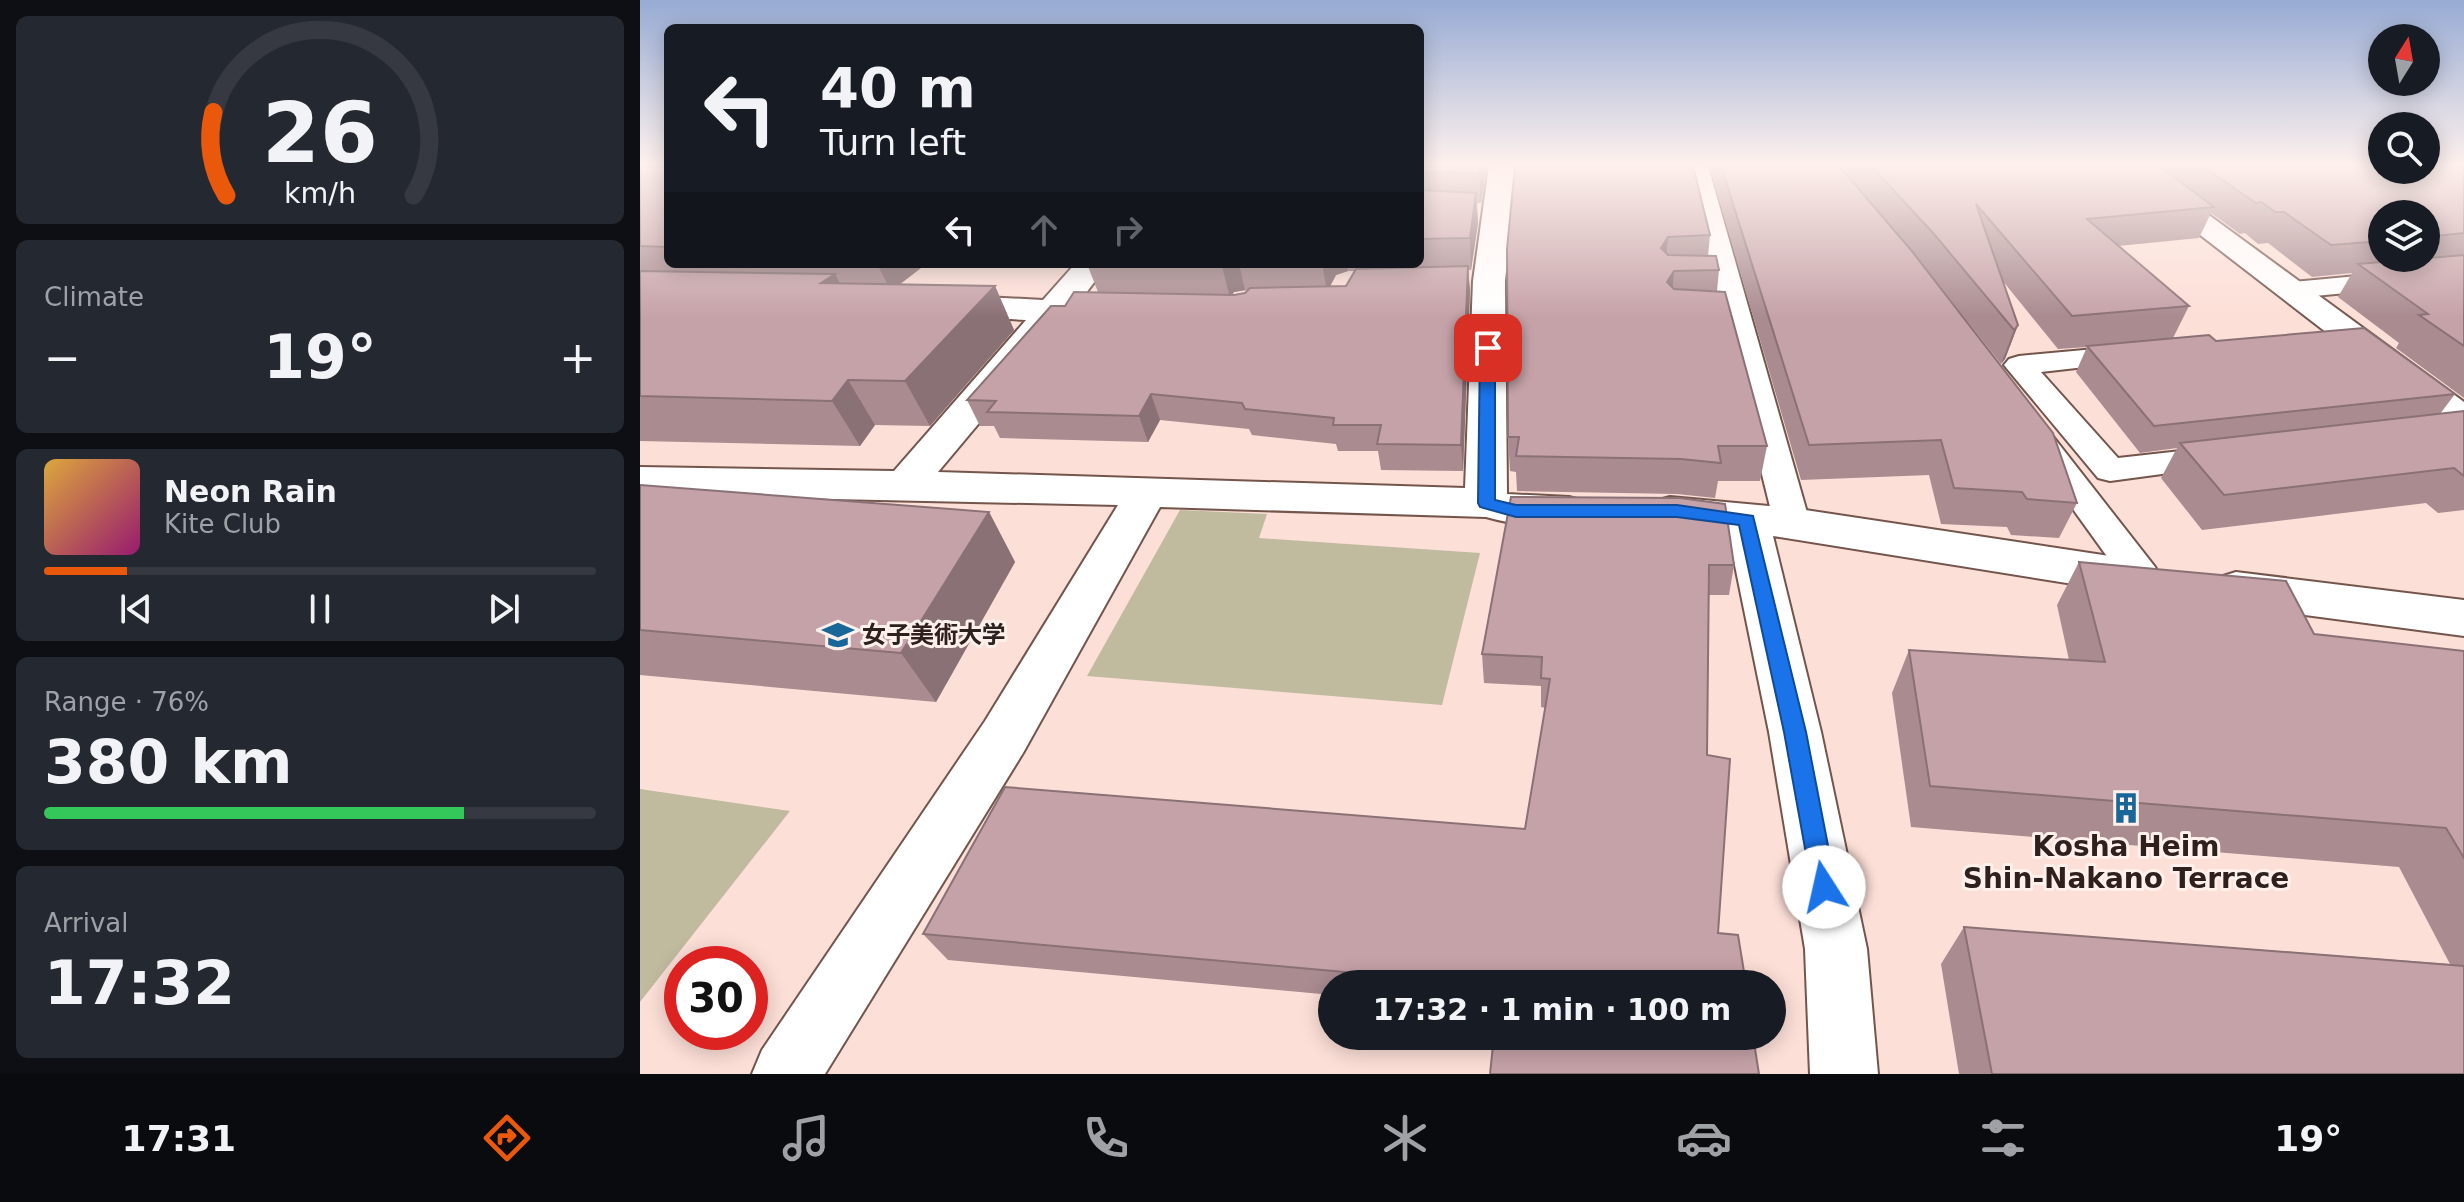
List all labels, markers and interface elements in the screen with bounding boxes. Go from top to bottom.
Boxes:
north arrow [2368,24,2440,96]
map controls [2368,24,2440,272]
text: 40 m [820,55,976,120]
icon: left [688,56,792,160]
text: 26 [262,85,378,182]
button: search [2368,112,2440,184]
text: Turn left [820,122,966,163]
text: km/h [284,176,356,210]
button: layers [2368,200,2440,272]
icon: left [938,208,982,252]
icon: ahead [1022,208,1066,252]
icon: right [1106,208,1150,252]
text: Climate [44,282,144,312]
pin [1454,314,1522,382]
text: 19° [263,322,377,392]
icon: arrive [1466,326,1510,370]
text: − [44,332,81,383]
text: + [559,332,596,383]
text: Neon Rain [164,474,337,509]
text: Kite Club [164,509,281,539]
icon: previous [114,587,158,631]
icon: pause [298,587,342,631]
icon: next [482,587,526,631]
school or university icon: 女子美術大学 [821,618,855,652]
place label: 女子美術大学 [862,621,1006,649]
text: Range · 76% [44,687,209,717]
text: 380 km [44,727,293,797]
building icon: Kosha Heim Shin-Nakano Terrace [2109,791,2143,825]
place label: Kosha Heim Shin-Nakano Terrace [1963,830,2289,895]
position arrow [1782,845,1866,929]
text: Arrival [44,908,128,938]
speed limit sign: 30 [664,946,768,1050]
text: 17:32 [44,948,235,1018]
text: 17:32 · 1 min · 100 m [1373,992,1731,1027]
icon: directions [479,1110,535,1166]
icon: music [778,1110,834,1166]
icon: phone [1078,1110,1134,1166]
icon: climate [1377,1110,1433,1166]
icon: car [1676,1110,1732,1166]
icon: filters [1975,1110,2031,1166]
text: 17:31 [122,1118,236,1159]
text: 19° [2274,1118,2342,1159]

